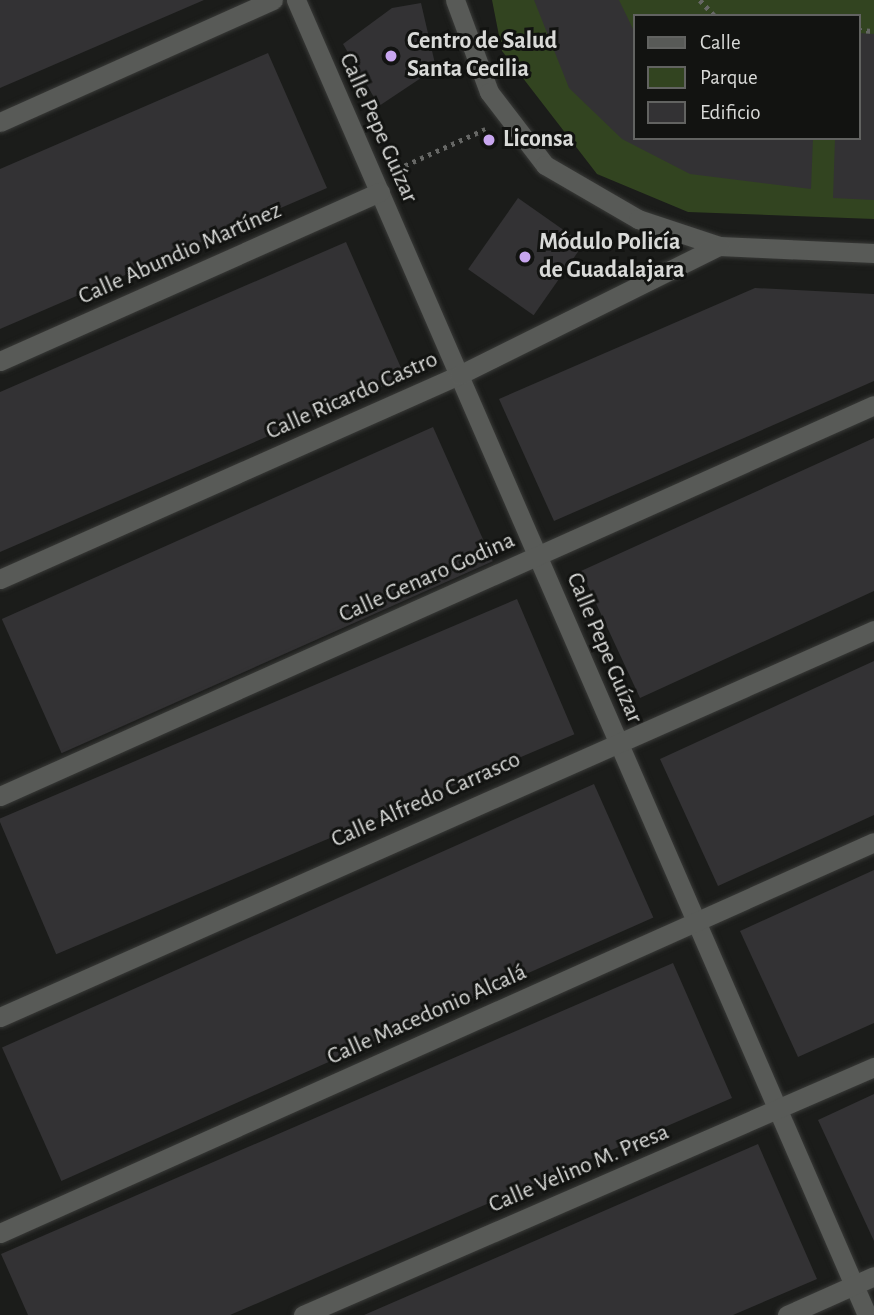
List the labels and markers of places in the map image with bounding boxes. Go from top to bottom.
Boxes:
place label: Centro de Salud Santa Cecilia [407,28,557,84]
marker: Centro de Salud Santa Cecilia [381,46,401,66]
place label: Liconsa [503,126,574,154]
marker: Liconsa [481,132,497,148]
place label: Módulo Policía de Guadalajara [539,229,685,285]
marker: Módulo Policía de Guadalajara [517,249,533,265]

